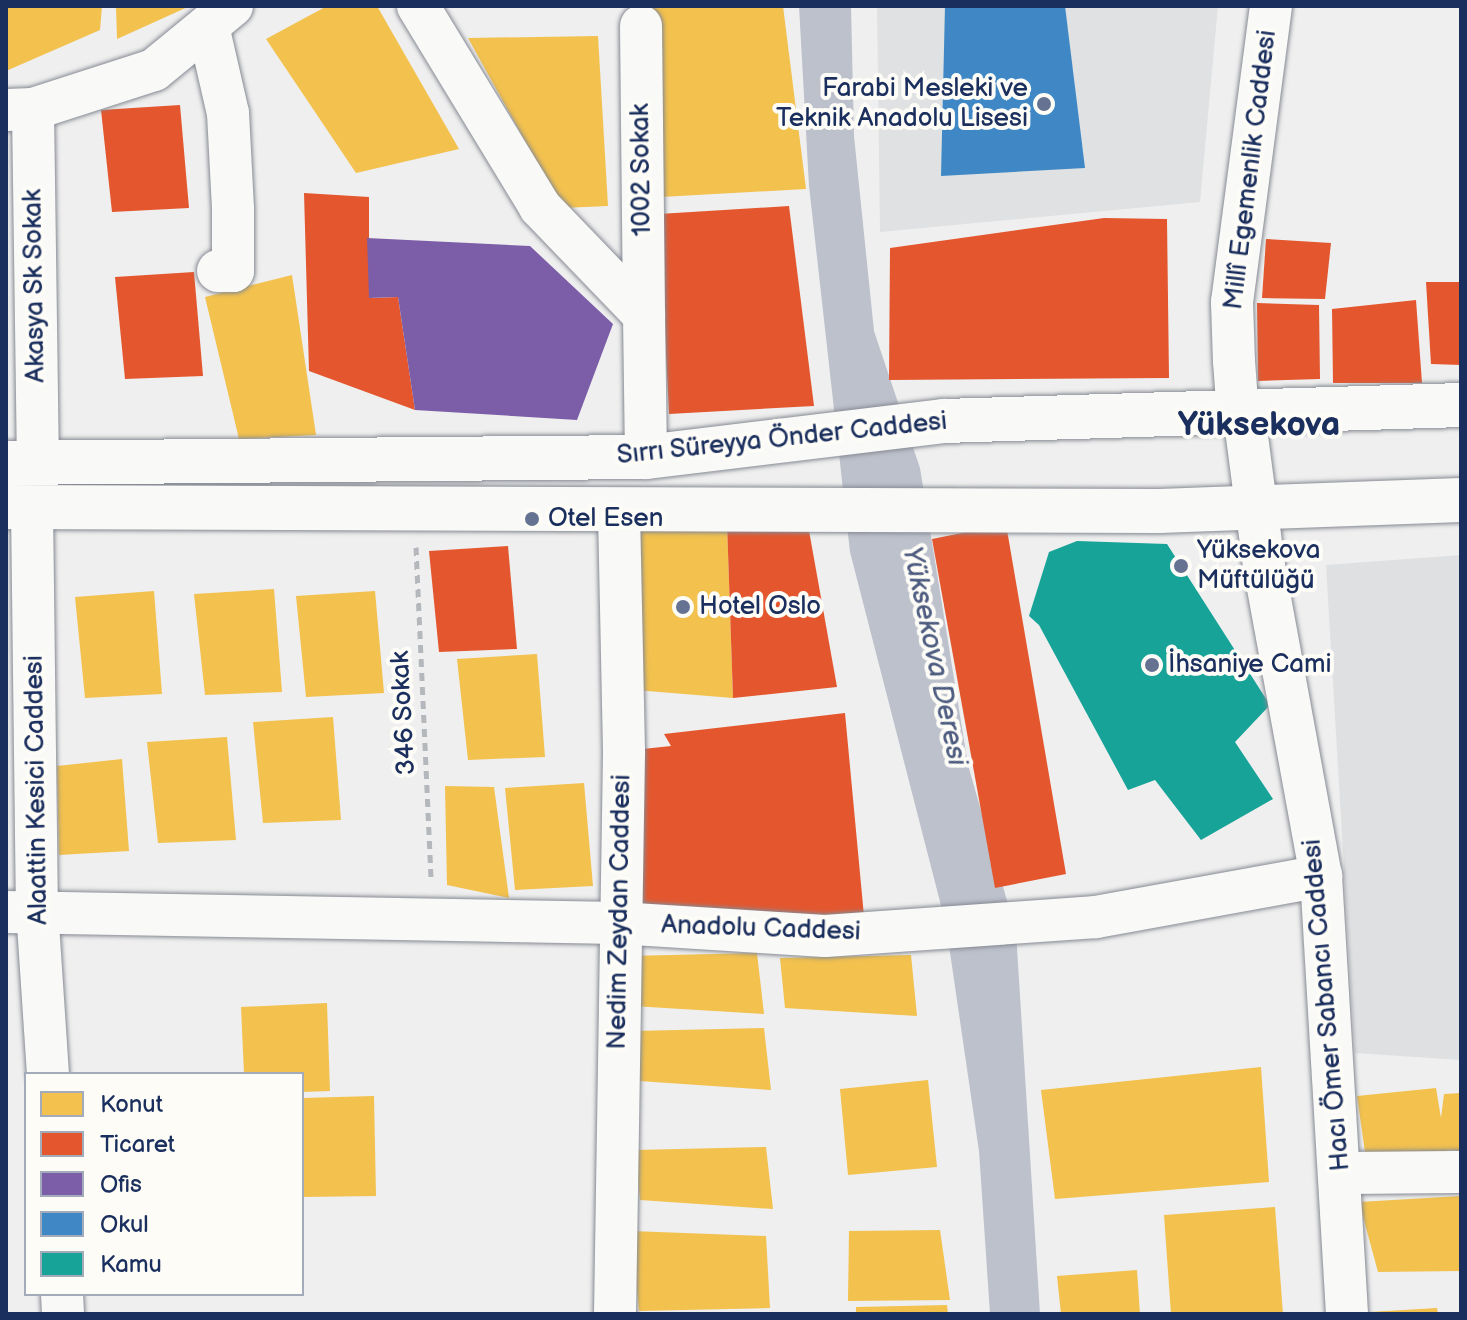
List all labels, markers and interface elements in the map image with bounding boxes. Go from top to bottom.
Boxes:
street label: Millî Egemenlik Caddesi [1218,28,1284,312]
place label: Farabi Mesleki ve Teknik Anadolu Lisesi [776,73,1028,134]
marker: Farabi Mesleki ve Teknik Anadolu Lisesi [1035,95,1053,113]
street label: 1002 Sokak [625,103,659,237]
street label: Akasya Sk Sokak [18,188,52,384]
district label: Yüksekova [1178,405,1340,445]
street label: Sırrı Süreyya Önder Caddesi [615,406,949,472]
place label: Otel Esen [548,503,663,535]
marker: Otel Esen [523,510,541,528]
place label: Yüksekova Müftülüğü [1197,535,1320,596]
water label: Yüksekova Deresi [894,543,974,769]
marker: Yüksekova Müftülüğü [1172,557,1190,575]
place label: Hotel Oslo [699,591,821,623]
marker: Hotel Oslo [674,598,692,616]
place label: İhsaniye Cami [1168,649,1332,681]
street label: 346 Sokak [385,650,423,776]
street label: Alaattin Kesici Caddesi [19,655,55,925]
marker: İhsaniye Cami [1143,656,1161,674]
street label: Nedim Zeydan Caddesi [602,774,638,1050]
street label: Hacı Ömer Sabancı Caddesi [1297,837,1357,1173]
street label: Anadolu Caddesi [661,910,861,948]
legend [24,1072,304,1296]
text: Konut [100,1090,163,1119]
text: Ticaret [100,1130,175,1159]
text: Ofis [100,1170,142,1199]
text: Okul [100,1210,149,1239]
text: Kamu [100,1250,162,1279]

